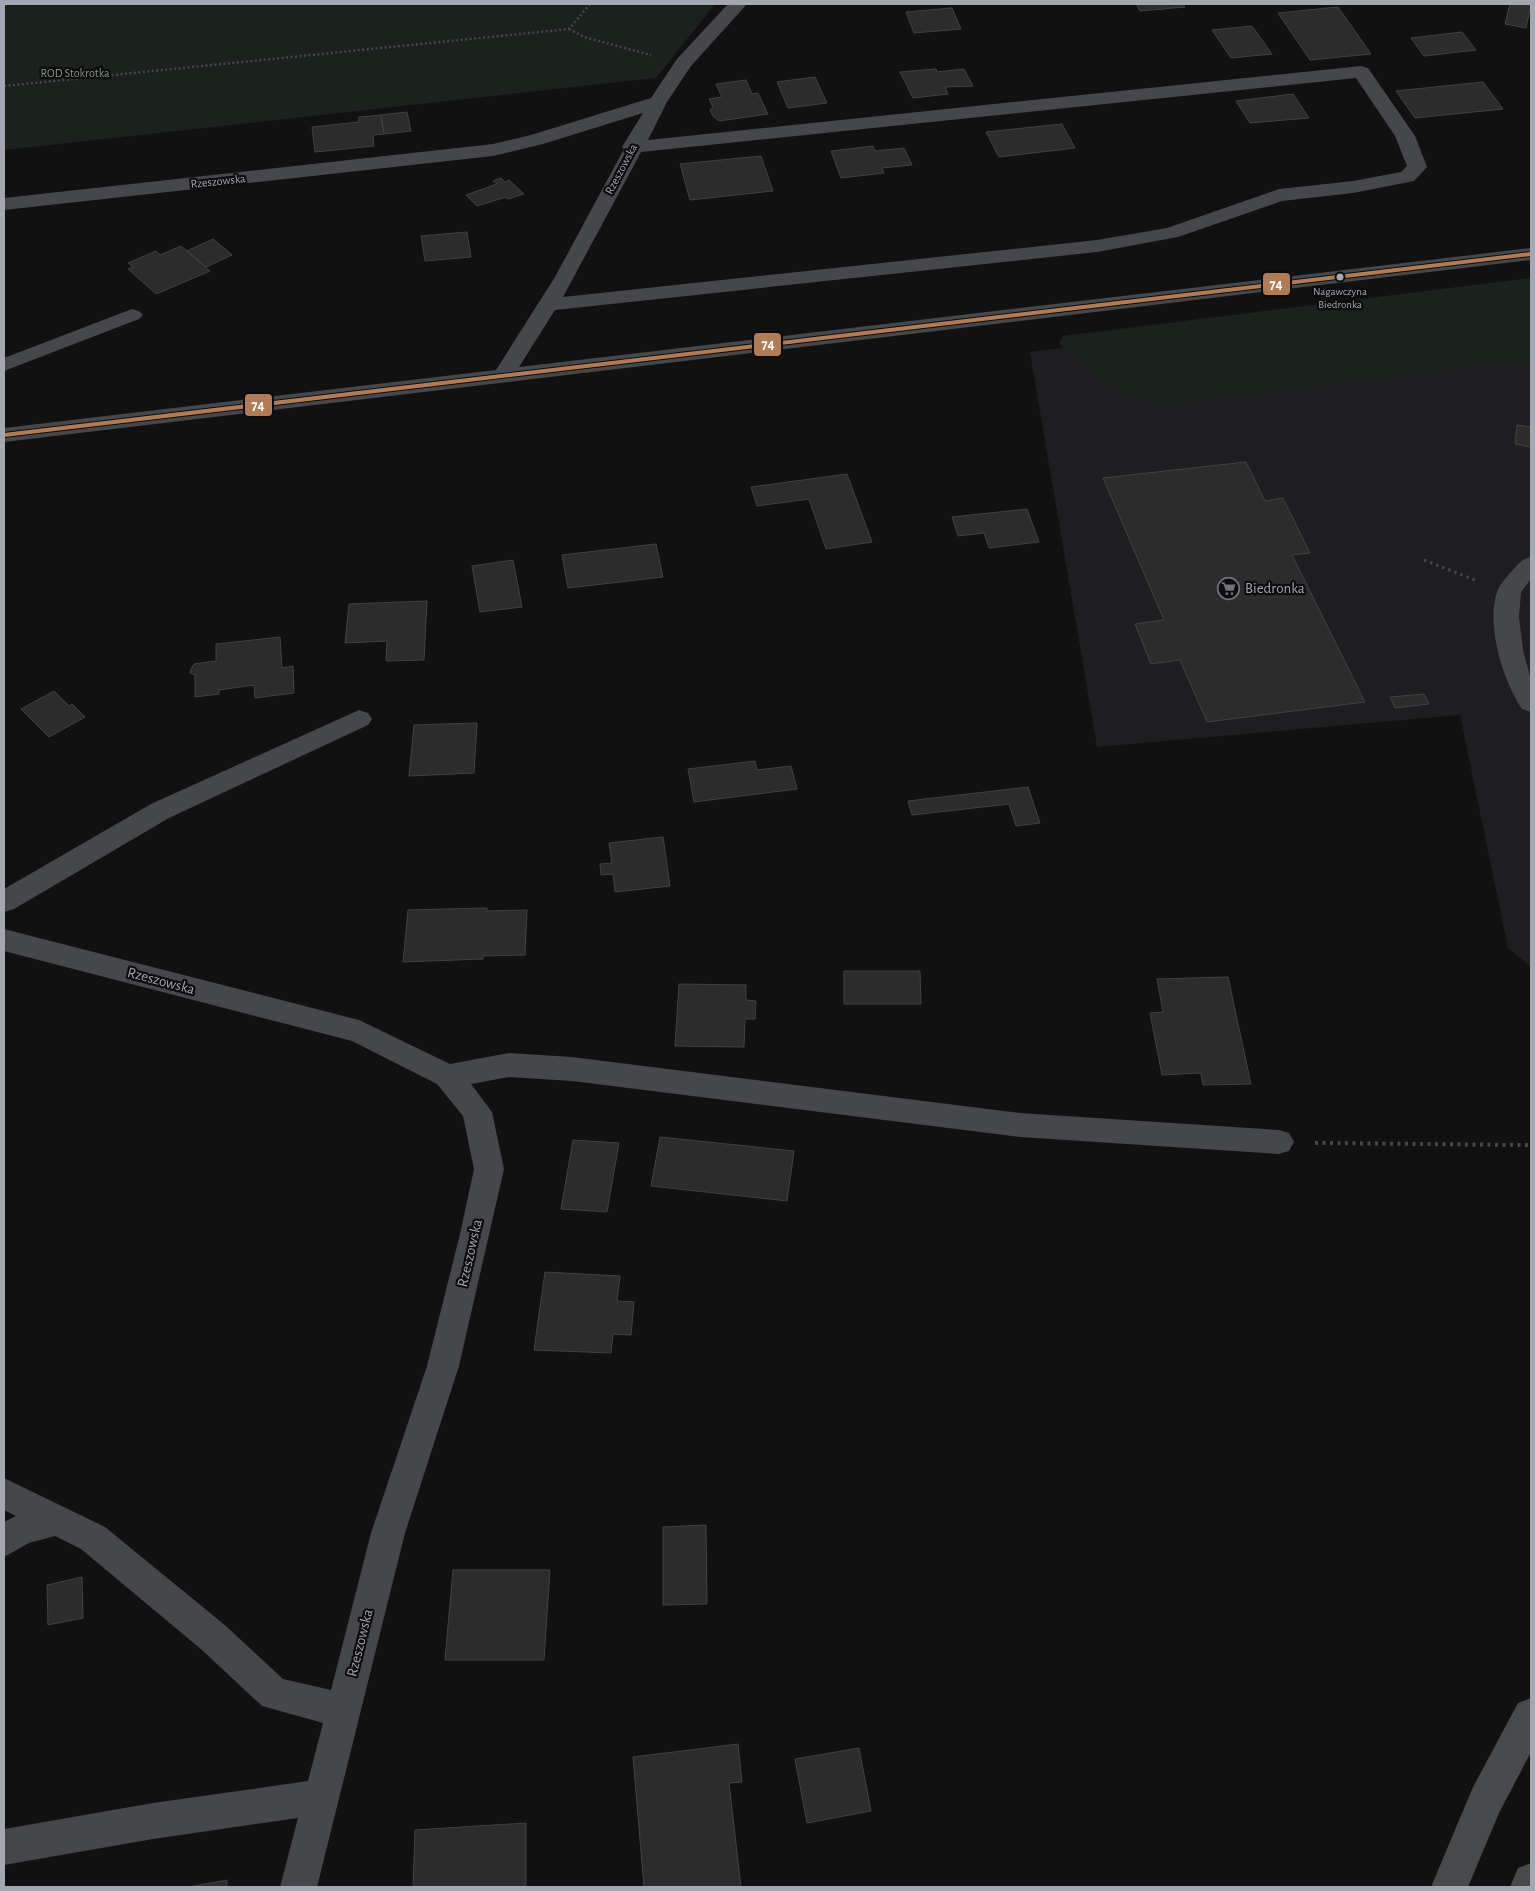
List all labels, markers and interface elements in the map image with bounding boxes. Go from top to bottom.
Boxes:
park label: ROD Stokrotka [41,67,110,79]
street label: Rzeszowska [603,141,639,196]
street label: Rzeszowska [190,172,247,190]
line badge: 74 [1262,272,1291,296]
marker: Nagawczyna Biedronka [1335,272,1345,282]
text: 74 [1269,278,1283,292]
place label: Nagawczyna Biedronka [1313,286,1367,310]
line badge: 74 [753,332,782,357]
text: 74 [761,338,775,352]
line badge: 74 [244,393,273,417]
text: 74 [251,399,265,413]
supermarket icon: Biedronka [1217,576,1241,600]
place label: Biedronka [1245,581,1305,596]
street label: Rzeszowska [126,965,196,997]
street label: Rzeszowska [455,1218,485,1288]
street label: Rzeszowska [344,1608,376,1678]

